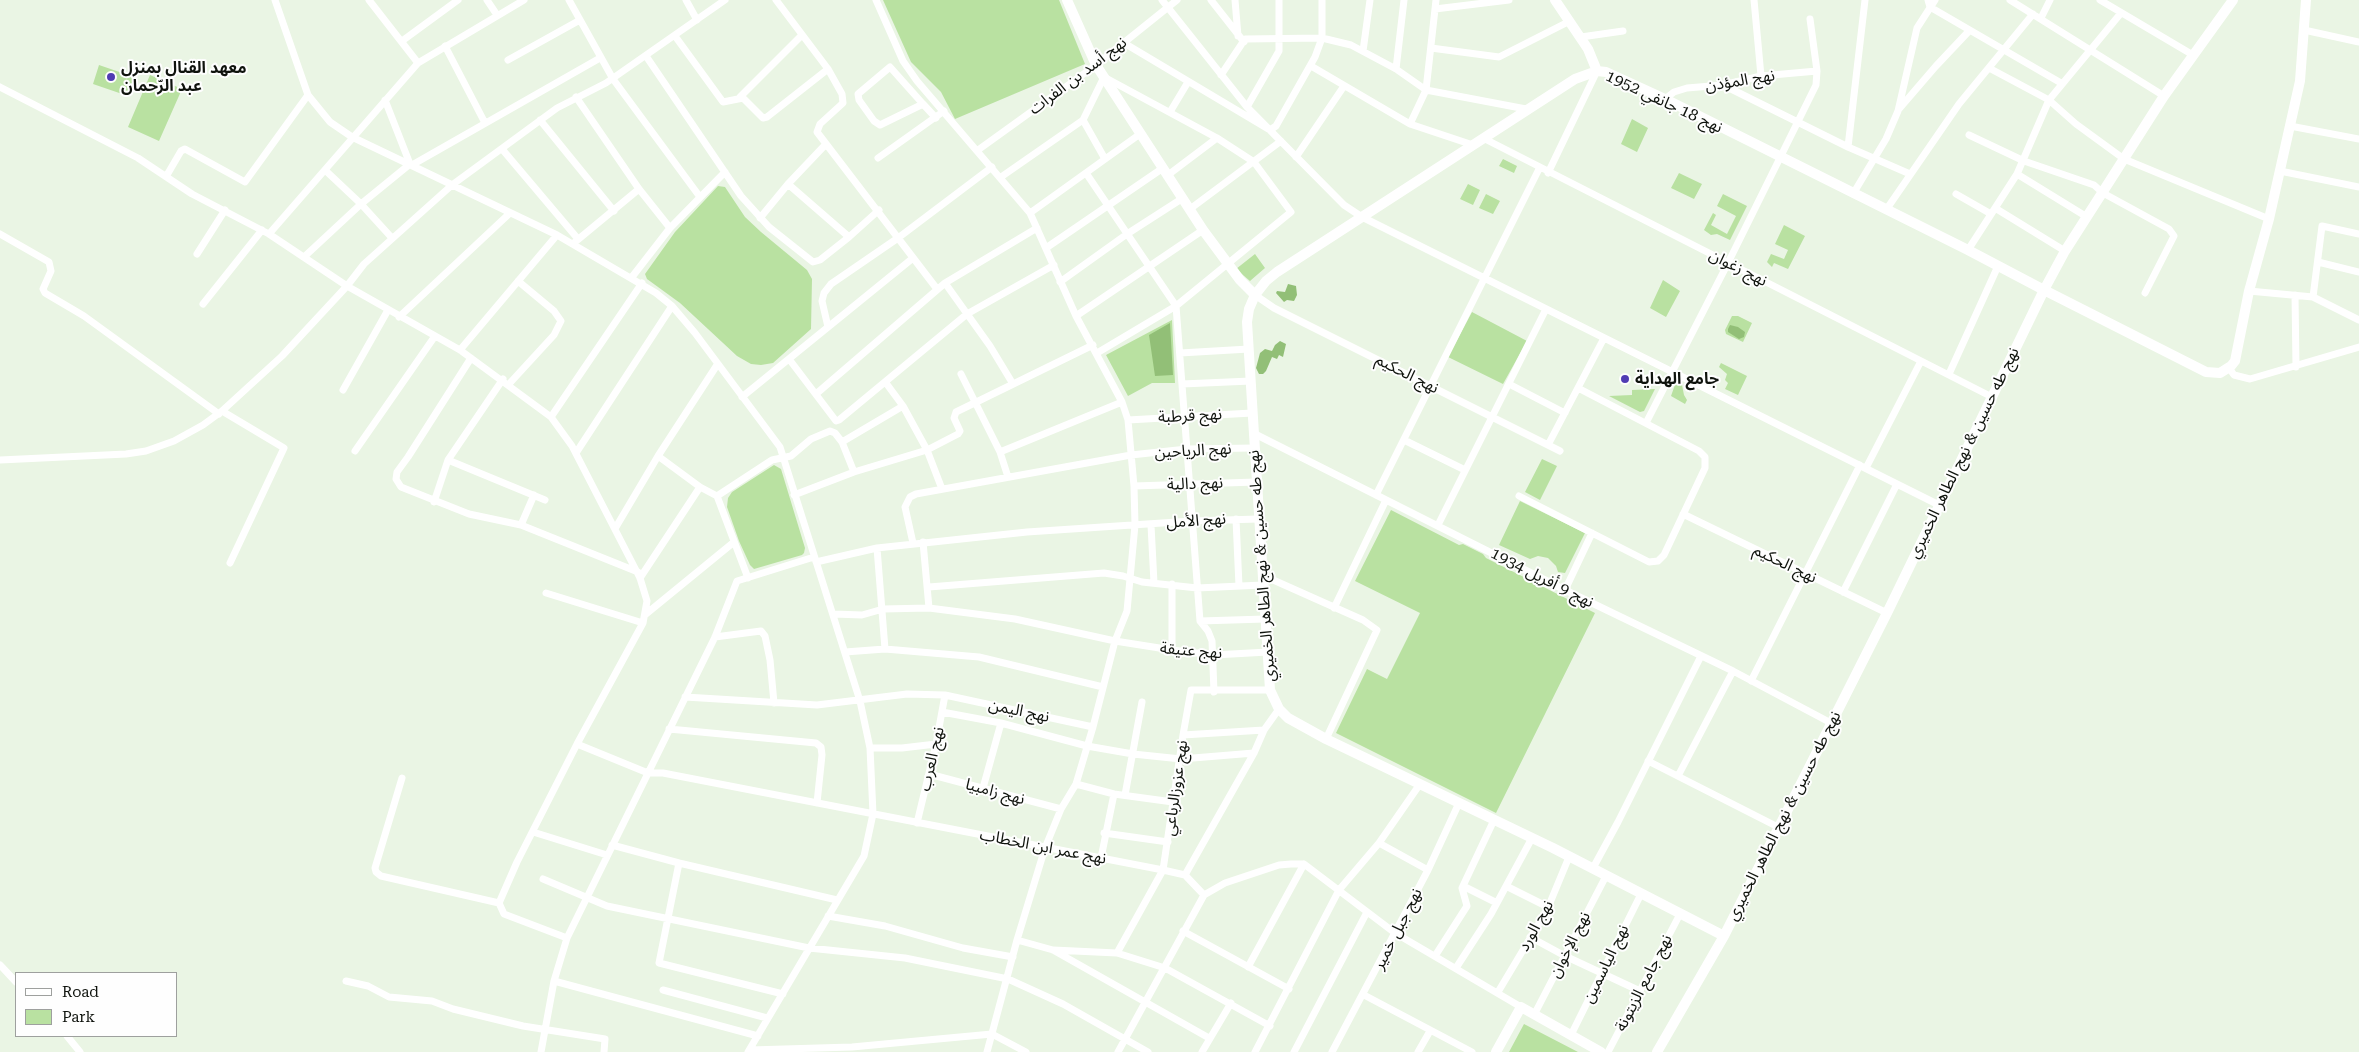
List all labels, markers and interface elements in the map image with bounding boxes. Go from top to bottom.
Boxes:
street label: نهج أسد بن الفرات [1025,33,1131,119]
place label: معهد القنال بمنزل عبد الرّحمان [121,58,246,96]
street label: نهج المؤذن [1704,66,1776,96]
street label: نهج 18 جانفي 1952 [1602,67,1726,137]
marker: معهد القنال بمنزل عبد الرّحمان [105,71,117,83]
street label: نهج زغوان [1706,245,1770,291]
street label: نهج طه حسين & نهج الطاهر الخميري [1904,344,2024,562]
street label: نهج الحكيم [1372,350,1442,398]
place label: جامع الهداية [1635,369,1719,389]
marker: جامع الهداية [1619,373,1631,385]
street label: نهج قرطبة [1158,405,1222,427]
street label: نهج الرياحين [1154,439,1232,463]
street label: نهج طه حسين & نهج الطاهر الخميري [1244,449,1280,683]
street label: نهج دالية [1167,473,1223,495]
street label: نهج الأمل [1165,509,1227,533]
street label: نهج الحكيم [1750,540,1820,588]
street label: نهج 9 أفريل 1934 [1487,544,1597,612]
street label: نهج عتيقة [1159,639,1223,663]
street label: نهج اليمن [987,695,1051,727]
street label: نهج طه حسين & نهج الطاهر الخميري [1723,708,1845,924]
street label: نهج العرب [915,725,949,793]
street label: نهج عزوزالرباعي [1160,739,1192,837]
street label: نهج زامبيا [963,775,1027,809]
street label: نهج عمر ابن الخطاب [978,825,1108,869]
street label: نهج جبل خمير [1369,885,1427,973]
street label: نهج الورد [1514,897,1558,955]
street label: نهج الإخوان [1545,909,1595,981]
street label: نهج الياسمين [1579,922,1633,1006]
street label: نهج جامع الزيتونة [1611,931,1677,1035]
legend [15,972,178,1037]
text: Road [62,983,99,1001]
text: Park [62,1008,95,1026]

